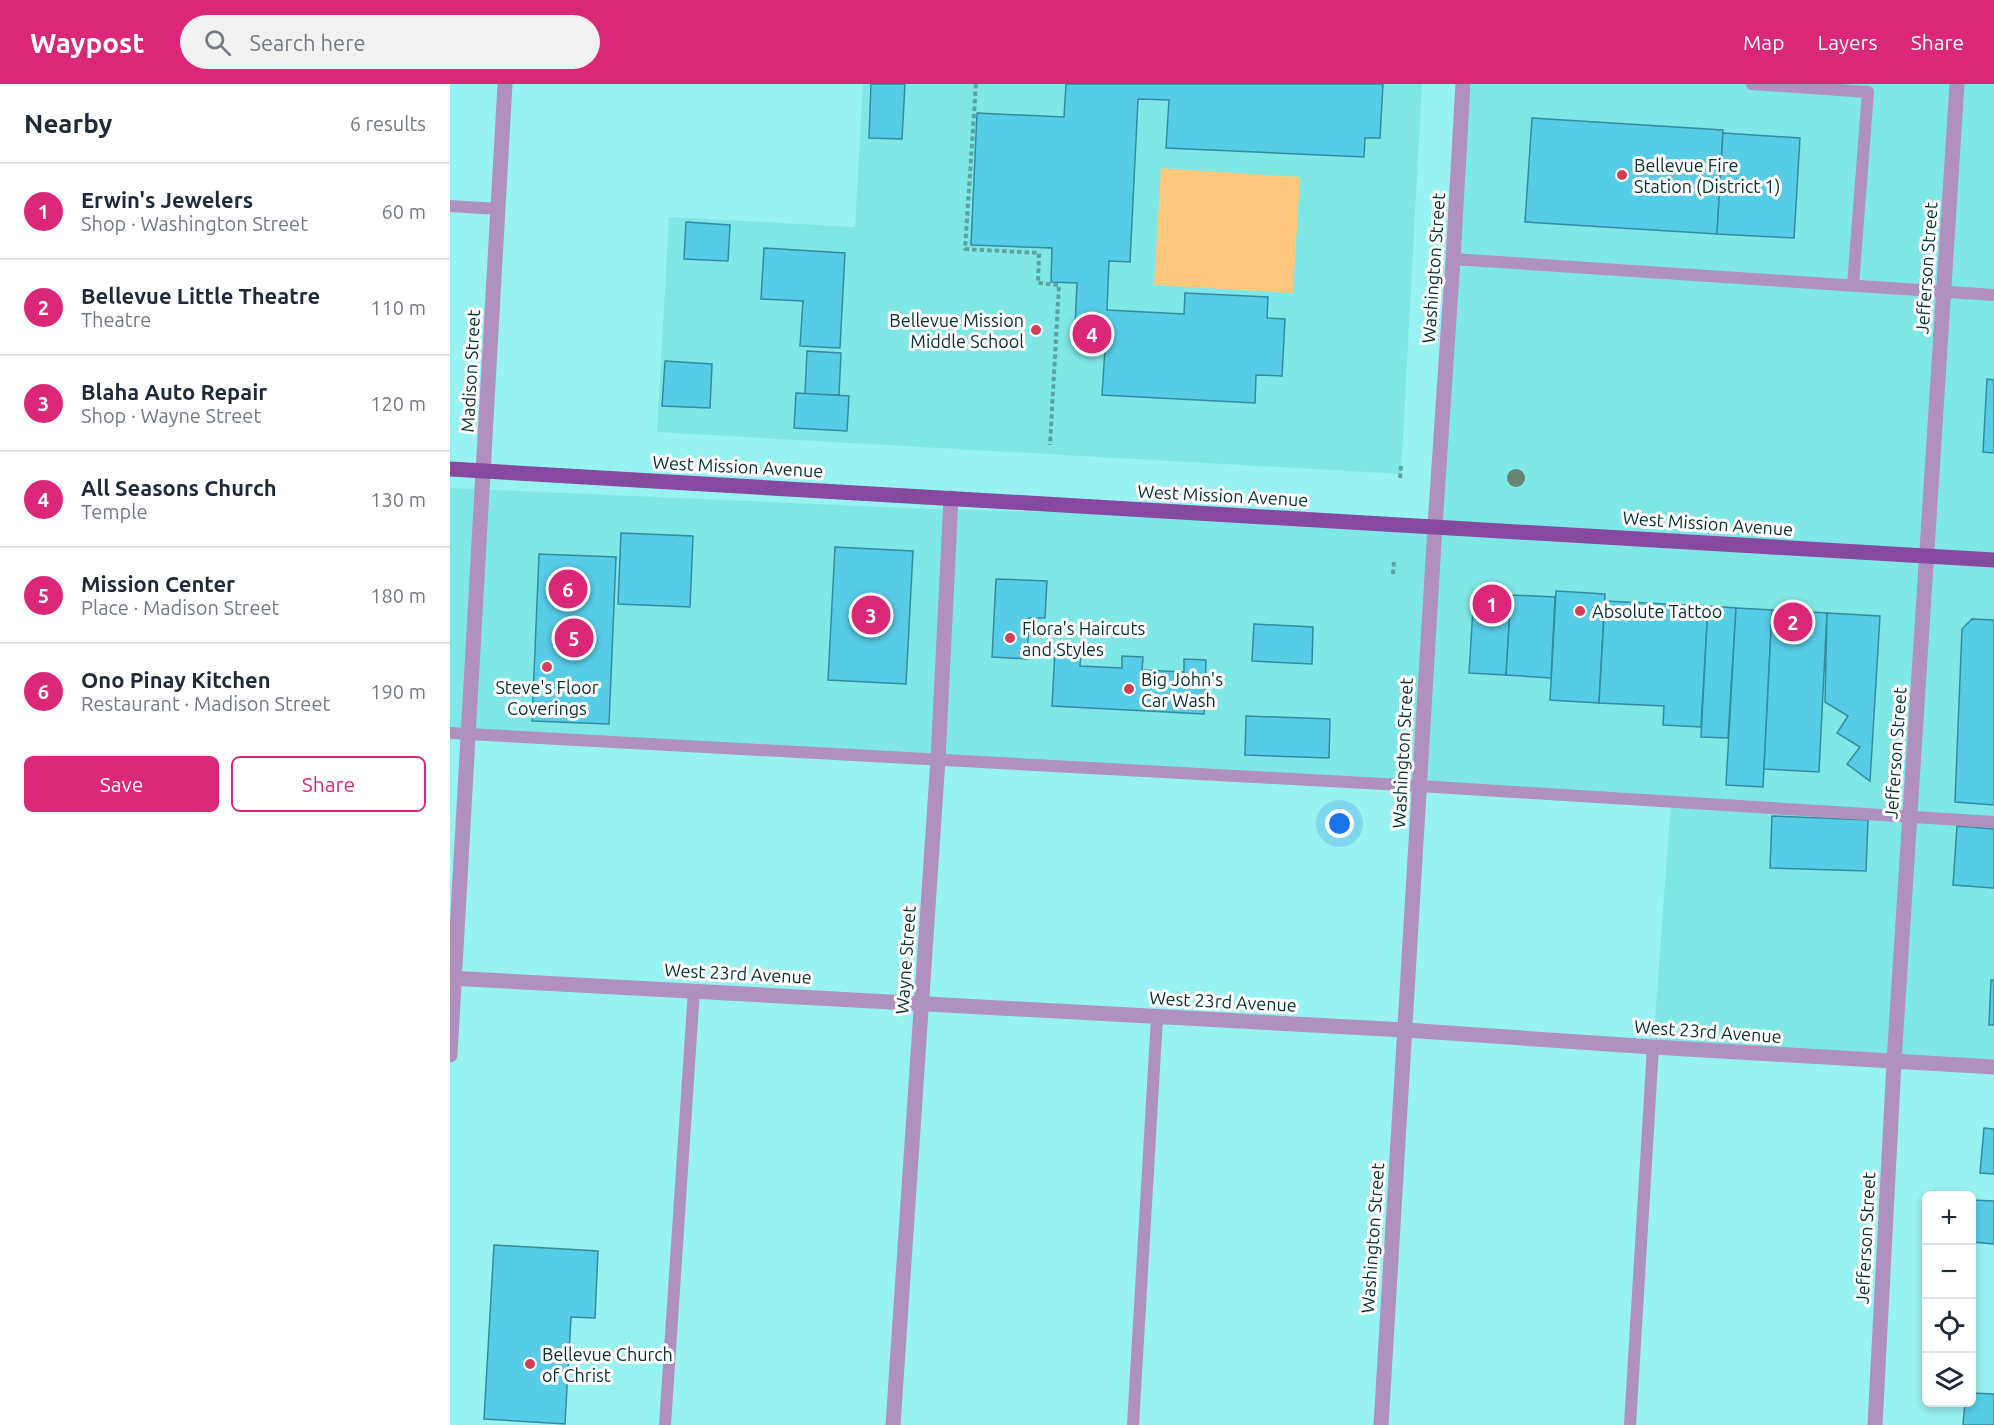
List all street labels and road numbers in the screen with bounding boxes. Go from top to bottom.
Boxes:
street label: Washington Street [1418,192,1448,344]
street label: Jefferson Street [1911,201,1941,335]
street label: Madison Street [457,309,483,433]
street label: West Mission Avenue [652,452,824,480]
street label: West Mission Avenue [1137,481,1309,509]
street label: West Mission Avenue [1622,507,1794,539]
street label: Washington Street [1388,677,1416,829]
street label: Jefferson Street [1880,686,1910,820]
street label: Wayne Street [891,905,919,1015]
street label: West 23rd Avenue [664,959,812,987]
street label: West 23rd Avenue [1149,987,1297,1015]
street label: West 23rd Avenue [1634,1016,1782,1046]
street label: Washington Street [1357,1162,1387,1314]
street label: Jefferson Street [1852,1171,1878,1305]

